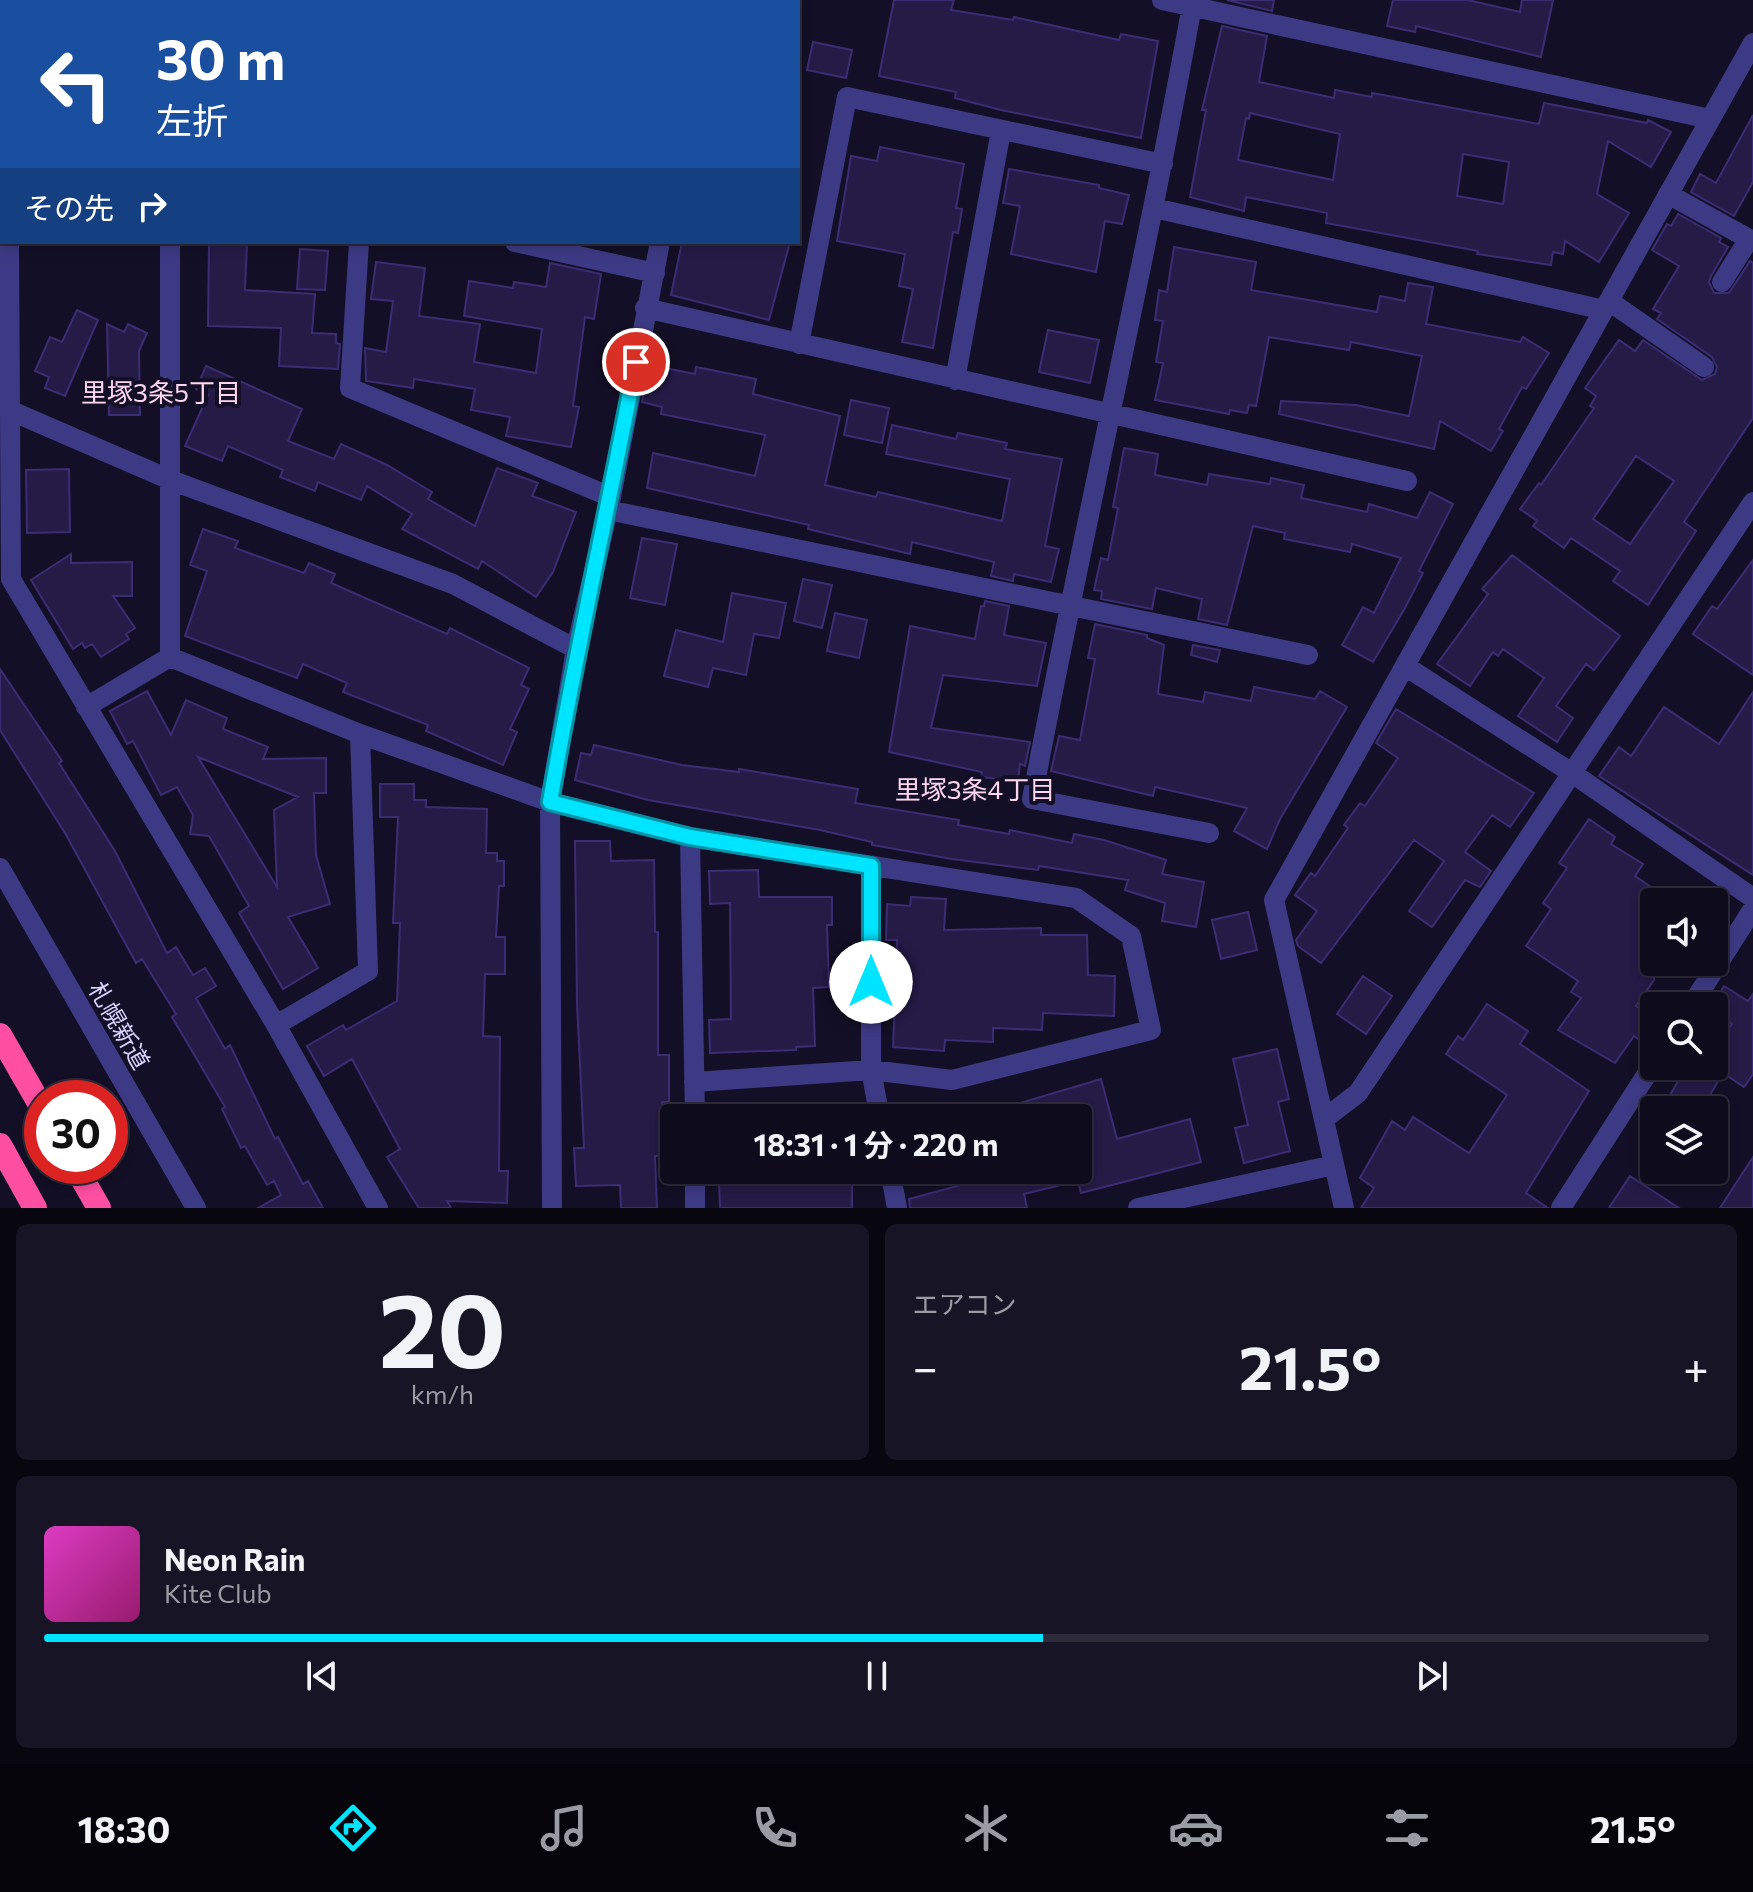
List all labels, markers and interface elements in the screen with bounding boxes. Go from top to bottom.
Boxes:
text: 30 m [156,23,285,92]
icon: left [24,32,128,136]
text: 左折 [156,97,228,141]
icon: right [130,184,174,228]
text: その先 [24,188,114,225]
pin [602,328,670,396]
icon: arrive [614,340,658,384]
district label: 里塚3条5丁目 [81,376,241,407]
district label: 里塚3条4丁目 [895,773,1055,804]
map controls [1640,888,1728,1184]
button: sound [1640,888,1728,976]
position arrow [829,940,913,1024]
street label: 札幌新道 [83,976,157,1074]
button: search [1640,992,1728,1080]
speed limit sign: 30 [24,1080,128,1184]
button: layers [1640,1096,1728,1184]
text: 18:31 · 1 分 · 220 m [753,1125,999,1162]
text: 20 [378,1262,506,1389]
text: エアコン [913,1288,1017,1319]
text: 21.5° [1239,1329,1382,1402]
text: − [913,1339,938,1393]
text: + [1683,1339,1709,1393]
text: km/h [411,1378,474,1409]
text: Neon Rain [164,1540,305,1577]
text: Kite Club [164,1577,272,1608]
icon: previous [300,1654,344,1698]
icon: pause [855,1654,899,1698]
icon: next [1410,1654,1454,1698]
icon: directions [325,1800,381,1856]
icon: music [536,1800,592,1856]
icon: phone [747,1800,803,1856]
icon: climate [958,1800,1014,1856]
icon: car [1168,1800,1224,1856]
icon: filters [1379,1800,1435,1856]
text: 18:30 [77,1806,170,1850]
text: 21.5° [1590,1806,1676,1850]

